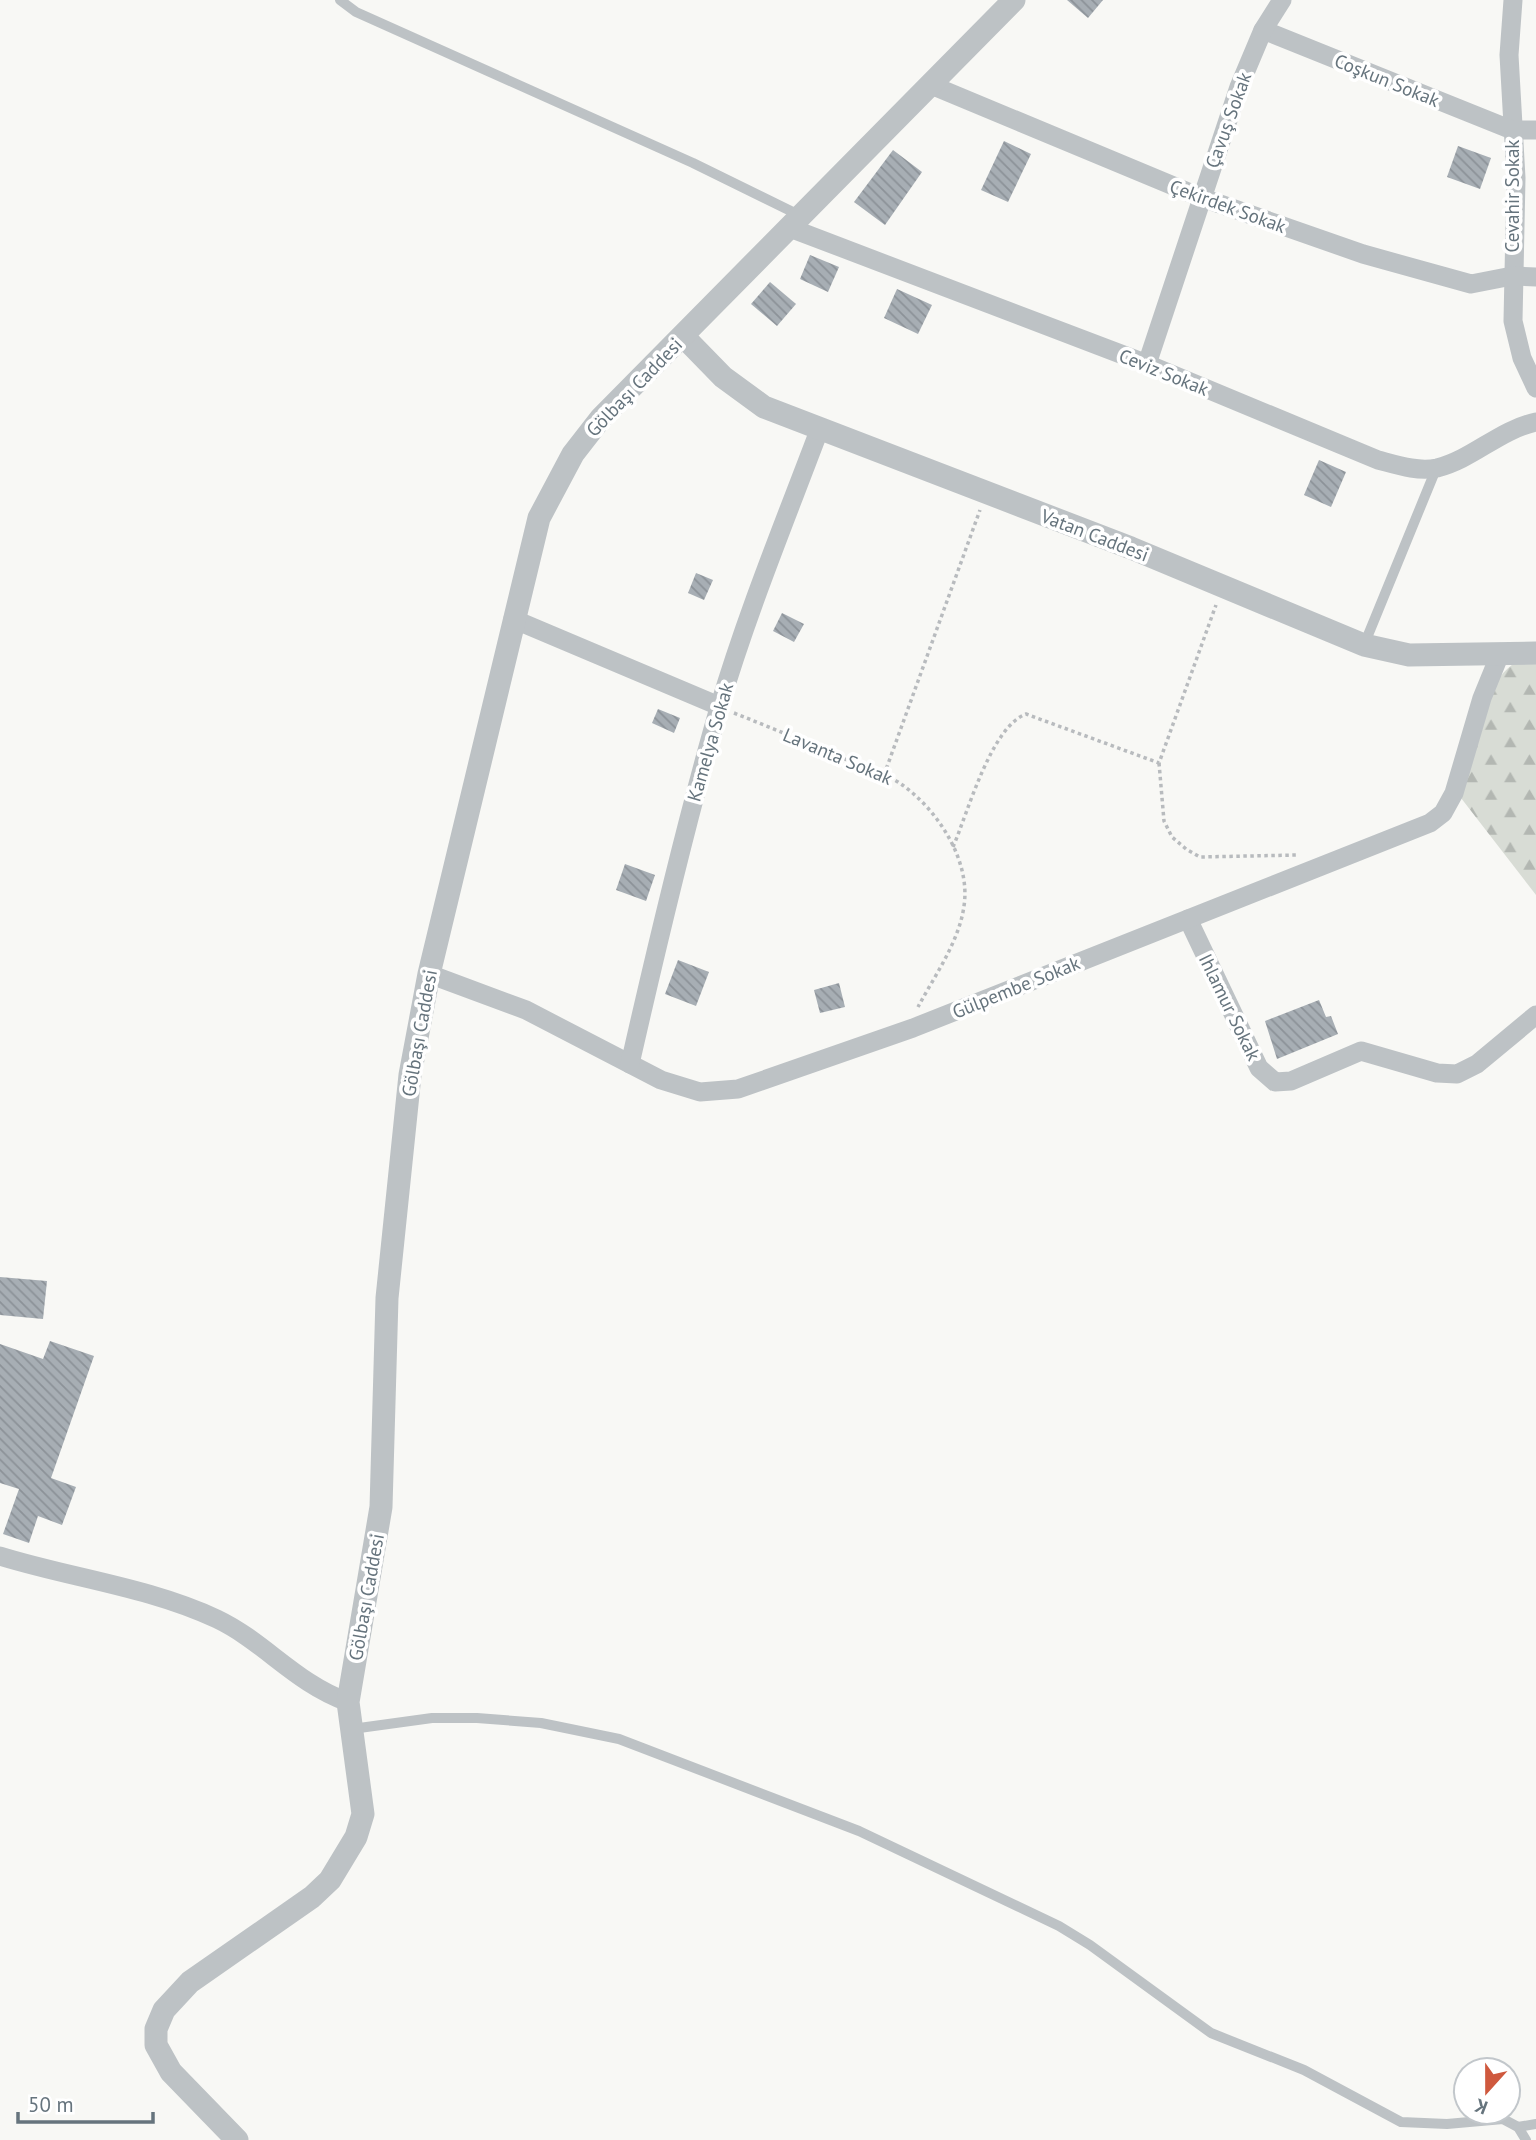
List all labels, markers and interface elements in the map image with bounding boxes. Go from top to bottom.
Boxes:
street label: Coşkun Sokak [1331,48,1443,112]
street label: Çavuş Sokak [1200,69,1256,171]
street label: Cevahir Sokak [1500,140,1524,252]
street label: Çekirdek Sokak [1167,174,1289,238]
street label: Gölbaşı Caddesi [581,332,687,442]
street label: Ceviz Sokak [1116,343,1212,401]
street label: Vatan Caddesi [1037,503,1152,567]
street label: Kamelya Sokak [682,680,738,804]
street label: Lavanta Sokak [780,722,896,790]
street label: Gülpembe Sokak [949,950,1083,1024]
street label: Ihlamur Sokak [1194,950,1266,1064]
street label: Gölbaşı Caddesi [396,968,442,1098]
street label: Gölbaşı Caddesi [343,1532,389,1662]
north arrow [1452,2056,1522,2126]
scale bar [18,2080,152,2124]
text: 50 m [28,2091,74,2118]
text: K [1471,2093,1491,2120]

